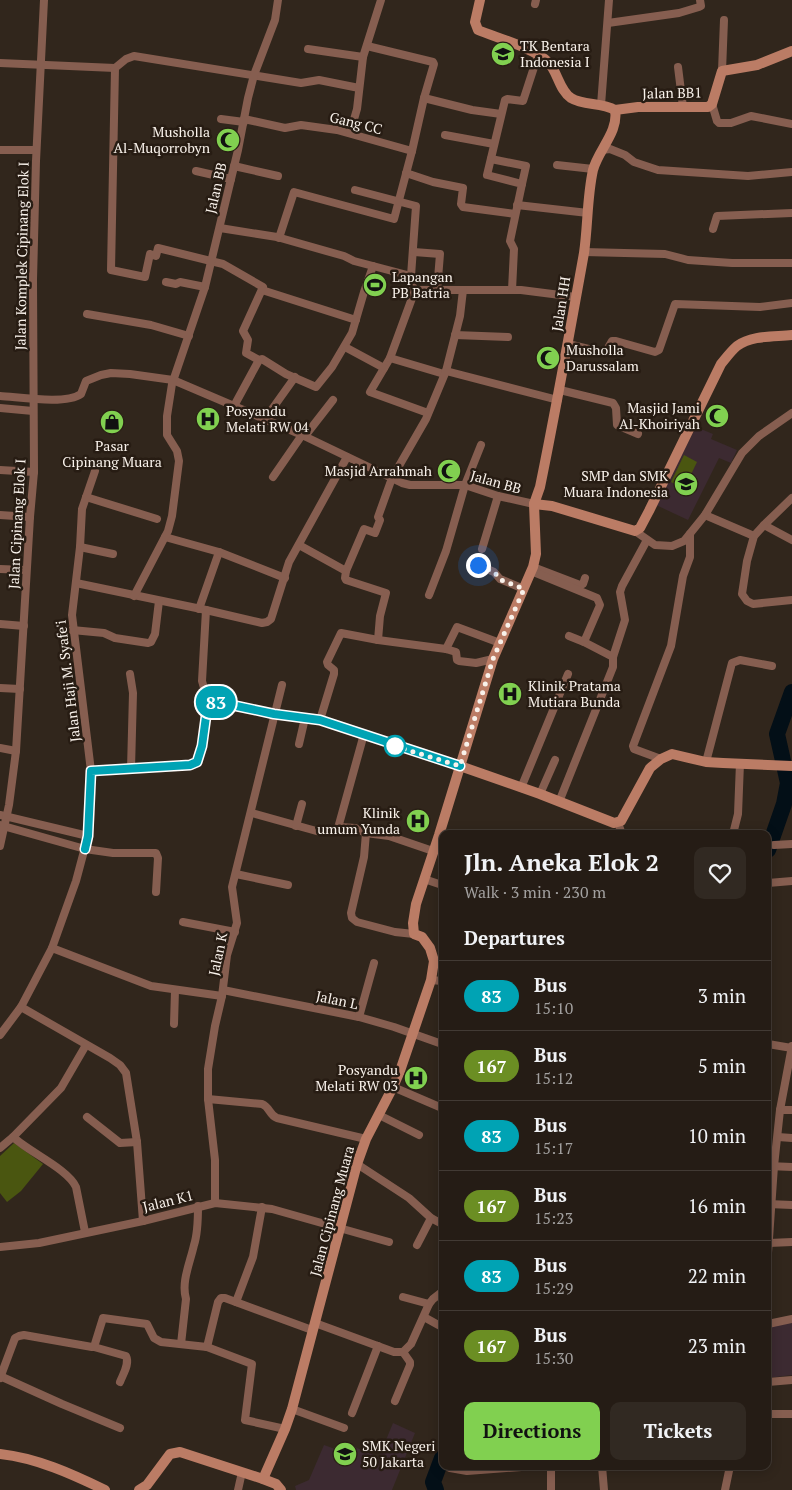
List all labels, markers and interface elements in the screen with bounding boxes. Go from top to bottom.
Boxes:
place label: TK Bentara Indonesia I [520,36,590,71]
school or university icon: TK Bentara Indonesia I [490,41,516,67]
street label: Jalan BB1 [642,82,702,103]
street label: Gang CC [328,107,384,138]
place label: Musholla Al-Muqorrobyn [113,122,211,157]
mosque icon: Musholla Al-Muqorrobyn [215,127,241,153]
street label: Jalan BB [200,160,231,215]
street label: Jalan Komplek Cipinang Elok I [10,162,33,350]
place label: Lapangan PB Batria [392,267,453,302]
sports icon: Lapangan PB Batria [362,272,388,298]
street label: Jalan HH [547,275,574,333]
place label: Musholla Darussalam [566,340,639,375]
mosque icon: Musholla Darussalam [535,345,561,371]
place label: Masjid Jami Al-Khoiriyah [619,398,700,433]
place label: Posyandu Melati RW 04 [226,401,309,436]
mosque icon: Masjid Jami Al-Khoiriyah [704,403,730,429]
hospital icon: Posyandu Melati RW 04 [195,406,221,432]
shop icon: Pasar Cipinang Muara [99,409,125,435]
place label: Pasar Cipinang Muara [62,436,162,471]
street label: Jalan Cipinang Elok I [4,458,29,590]
mosque icon: Masjid Arrahmah [436,458,462,484]
place label: Masjid Arrahmah [325,461,432,480]
street label: Jalan BB [468,465,524,498]
place label: SMP dan SMK Muara Indonesia [563,466,669,501]
school or university icon: SMP dan SMK Muara Indonesia [673,471,699,497]
your location [466,553,491,578]
street label: Jalan Haji M. Syafe'i [51,619,84,743]
place label: Klinik Pratama Mutiara Bunda [528,676,621,711]
hospital icon: Klinik Pratama Mutiara Bunda [497,681,523,707]
line badge: 83 [194,686,238,718]
text: 83 [206,690,226,714]
unlabelled marker [384,735,406,757]
place label: Klinik umum Yunda [317,803,401,838]
hospital icon: Klinik umum Yunda [405,808,431,834]
text: Jln. Aneka Elok 2 [464,846,659,878]
button: heart [694,847,746,899]
text: Walk · 3 min · 230 m [464,881,606,903]
text: Departures [464,925,565,950]
street label: Jalan K [204,930,232,977]
text: Bus [534,972,567,997]
text: 3 min [698,983,746,1008]
text: 83 [481,984,502,1008]
street label: Jalan L [314,986,360,1013]
text: 15:10 [534,997,573,1019]
text: Bus [534,1042,567,1067]
text: 5 min [698,1053,746,1078]
text: 167 [476,1054,507,1078]
place label: Posyandu Melati RW 03 [315,1060,398,1095]
hospital icon: Posyandu Melati RW 03 [403,1065,429,1091]
text: 15:12 [534,1067,573,1089]
text: Bus [534,1112,567,1137]
text: 10 min [688,1123,746,1148]
text: 83 [481,1124,502,1148]
text: 15:17 [534,1137,573,1159]
street label: Jalan Cipinang Muara [305,1144,358,1278]
text: Bus [534,1182,567,1207]
street label: Jalan K1 [141,1185,195,1216]
text: 16 min [688,1193,746,1218]
text: 167 [476,1194,507,1218]
text: 15:23 [534,1207,573,1229]
text: Bus [534,1252,567,1277]
text: 22 min [688,1263,746,1288]
text: 83 [481,1264,502,1288]
text: 15:29 [534,1277,573,1299]
text: Bus [534,1322,567,1347]
text: 23 min [688,1333,746,1358]
text: 167 [476,1334,507,1358]
text: 15:30 [534,1347,573,1369]
button: Directions [464,1402,600,1460]
button: Tickets [610,1402,746,1460]
place label: SMK Negeri 50 Jakarta [362,1436,435,1471]
school or university icon: SMK Negeri 50 Jakarta [332,1441,358,1467]

